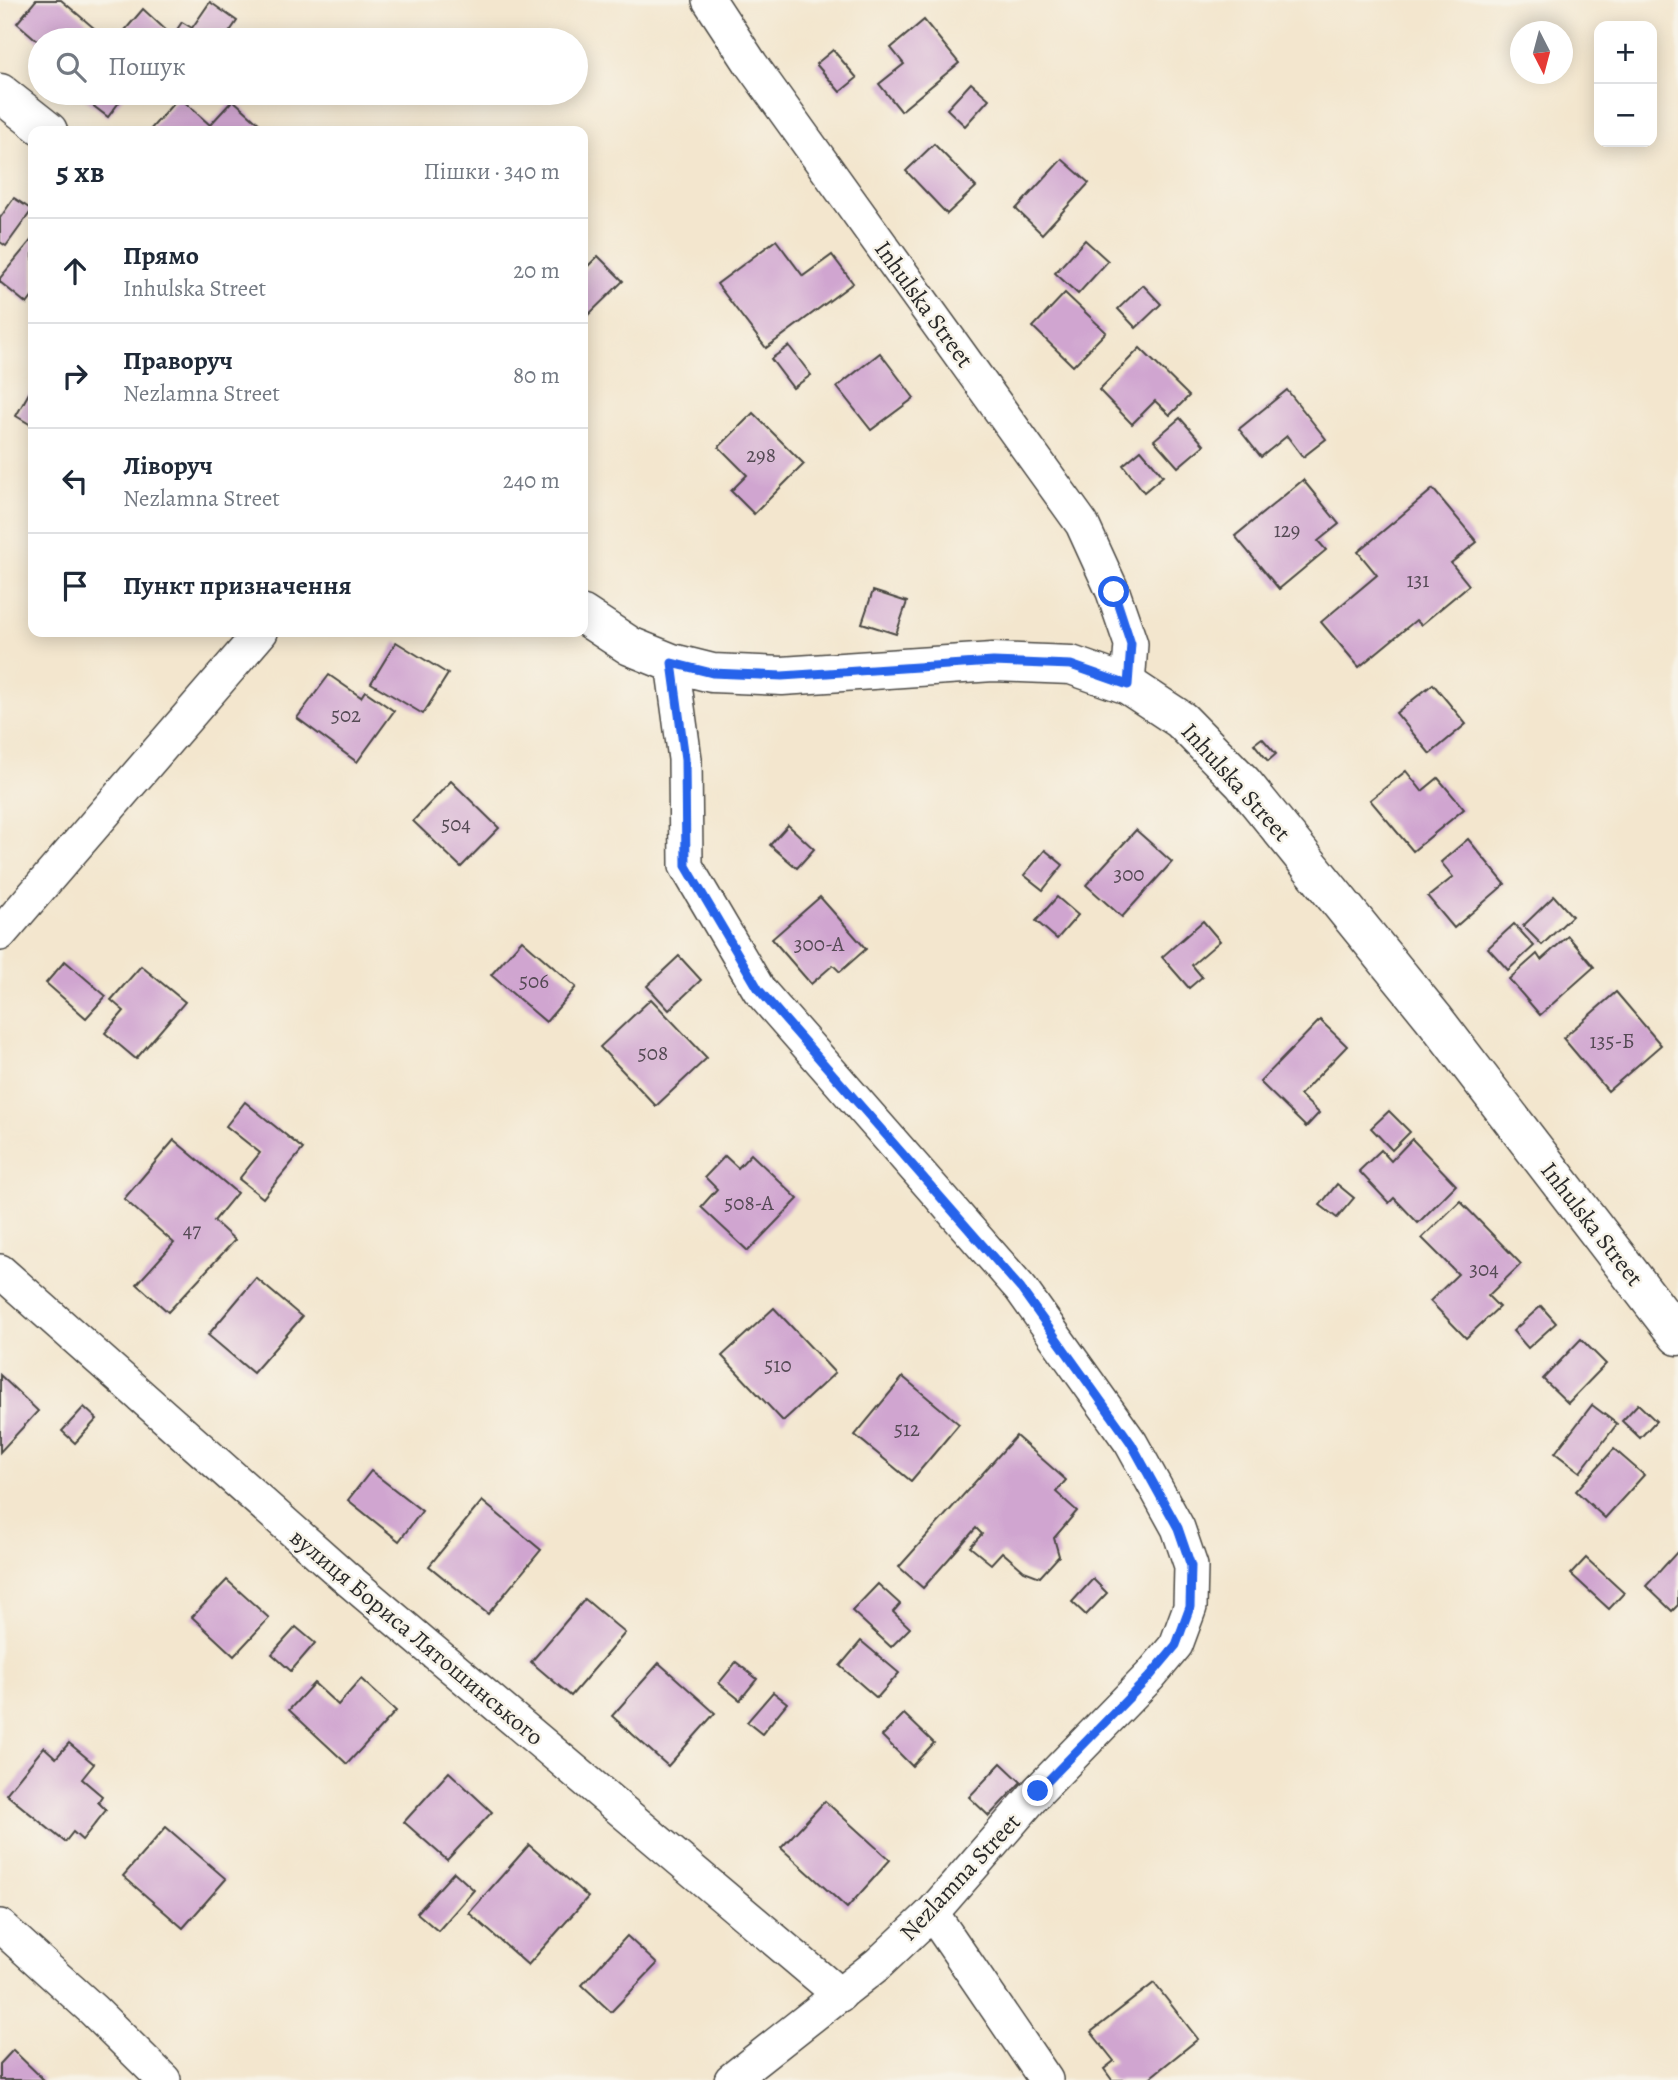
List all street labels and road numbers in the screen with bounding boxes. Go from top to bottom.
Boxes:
street label: Inhulska Street [867,234,981,374]
street label: Inhulska Street [1174,716,1298,848]
street label: Inhulska Street [1533,1155,1651,1293]
street label: вулиця Бориса Лятошинського [283,1521,551,1753]
street label: Nezlamna Street [892,1806,1028,1948]

